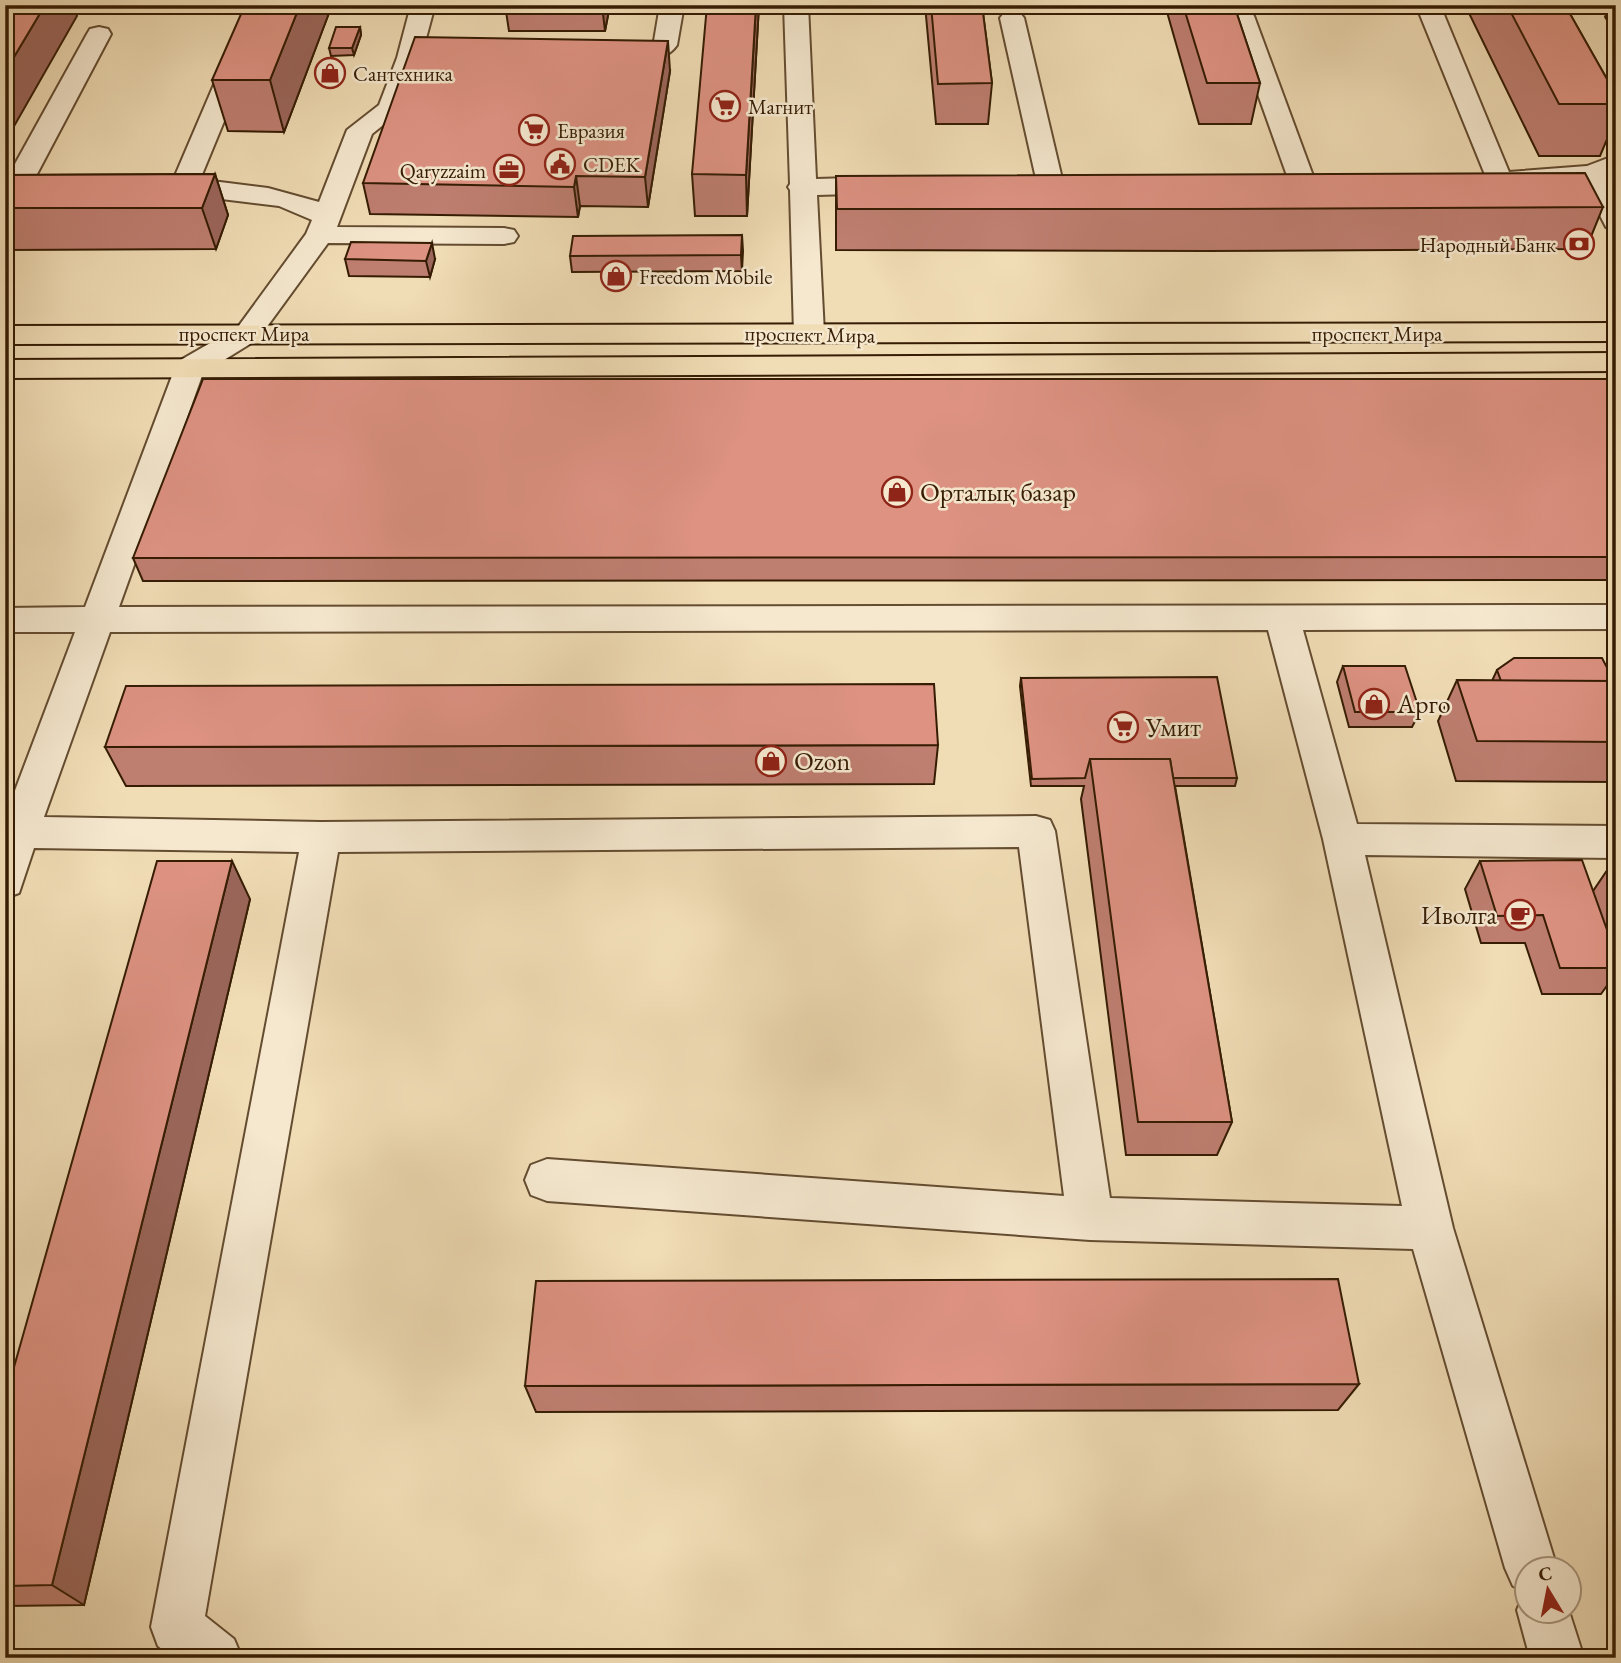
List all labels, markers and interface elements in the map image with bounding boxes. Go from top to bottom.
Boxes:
shop icon: Сантехника [313,56,347,90]
place label: Сантехника [353,60,453,87]
supermarket icon: Магнит [708,89,742,123]
place label: Магнит [748,93,813,120]
supermarket icon: Евразия [517,113,551,147]
place label: Евразия [557,117,625,144]
public building icon: CDEK [543,147,577,181]
place label: CDEK [583,151,641,178]
office icon: Qaryzzaim [492,153,526,187]
place label: Qaryzzaim [400,157,486,185]
bank icon: Народный Банк [1562,227,1596,261]
place label: Народный Банк [1420,231,1556,258]
shop icon: Freedom Mobile [599,259,633,293]
place label: Freedom Mobile [639,263,772,290]
street label: проспект Мира [744,319,876,349]
street label: проспект Мира [179,320,310,347]
street label: проспект Мира [1312,320,1443,347]
shop icon: Орталық базар [880,475,914,509]
place label: Орталық базар [920,475,1076,509]
shop icon: Арго [1357,687,1391,721]
place label: Арго [1396,687,1451,721]
supermarket icon: Умит [1106,710,1140,744]
place label: Умит [1145,710,1201,744]
shop icon: Ozon [754,744,788,778]
place label: Ozon [794,744,851,778]
place label: Иволга [1421,898,1498,932]
cafe icon: Иволга [1503,898,1537,932]
north arrow [1512,1554,1582,1624]
text: С [1536,1560,1554,1587]

